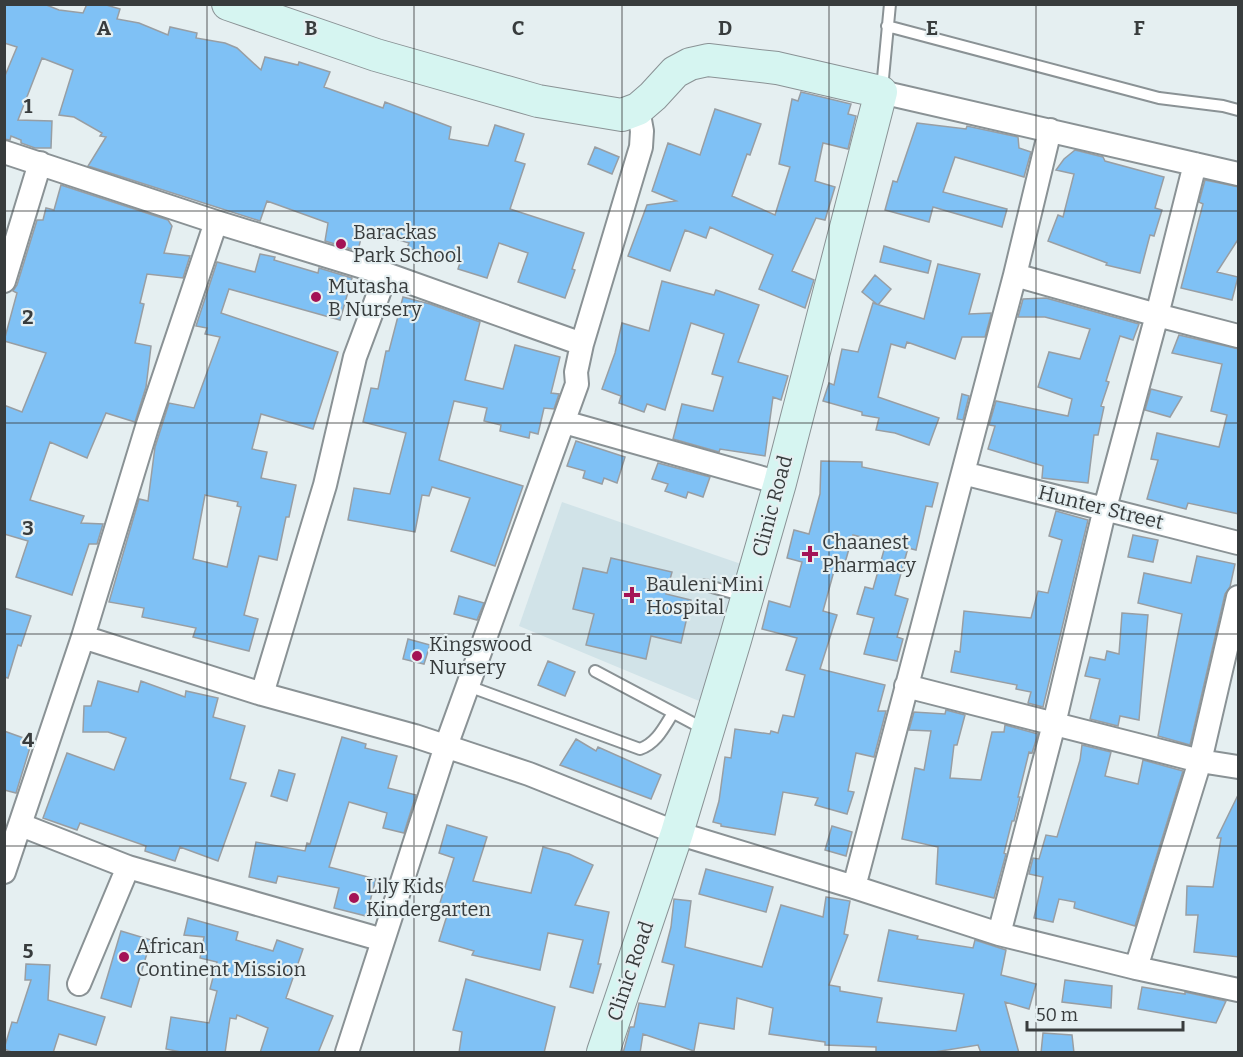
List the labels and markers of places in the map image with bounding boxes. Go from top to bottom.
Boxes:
place label: Barackas Park School [353,220,462,267]
marker: Barackas Park School [334,237,348,251]
place label: Mutasha B Nursery [328,274,422,321]
marker: Mutasha B Nursery [309,290,323,304]
place label: Chaanest Pharmacy [822,530,917,577]
marker: Chaanest Pharmacy [803,547,817,561]
place label: Bauleni Mini Hospital [646,572,764,619]
marker: Bauleni Mini Hospital [623,586,641,604]
place label: Kingswood Nursery [429,632,532,679]
marker: Kingswood Nursery [410,649,424,663]
place label: Lily Kids Kindergarten [366,874,491,921]
marker: Lily Kids Kindergarten [347,891,361,905]
place label: African Continent Mission [136,934,307,981]
marker: African Continent Mission [117,950,131,964]

